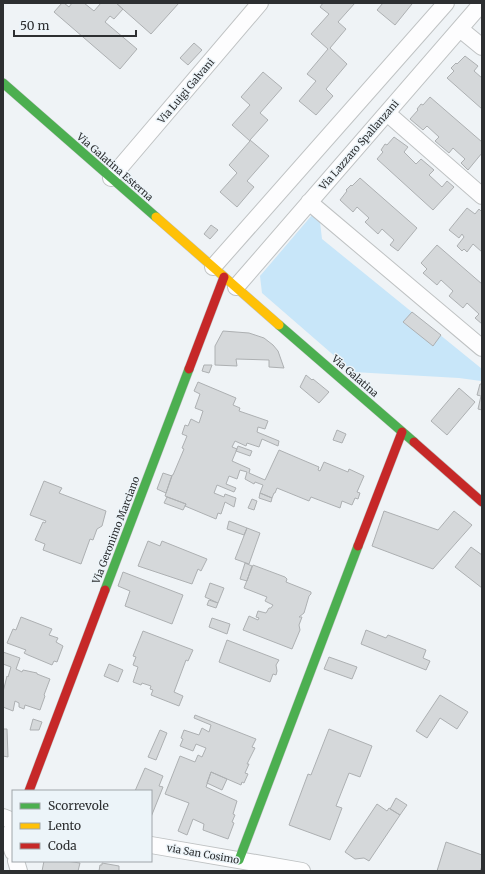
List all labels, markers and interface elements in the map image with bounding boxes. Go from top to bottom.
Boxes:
scale bar [14,12,136,38]
text: 50 m [20,18,49,33]
street label: Via Luigi Galvani [154,56,217,127]
street label: Via Lazzaro Spallanzani [316,97,402,193]
street label: Via Galatina Esterna [73,130,156,204]
street label: Via Galatina [328,351,382,400]
street label: Via Geronimo Marciano [89,474,143,586]
legend [12,790,152,862]
text: Scorrevole [48,798,109,813]
text: Lento [48,818,81,833]
text: Coda [48,838,77,853]
street label: via San Cosimo [165,841,240,867]

